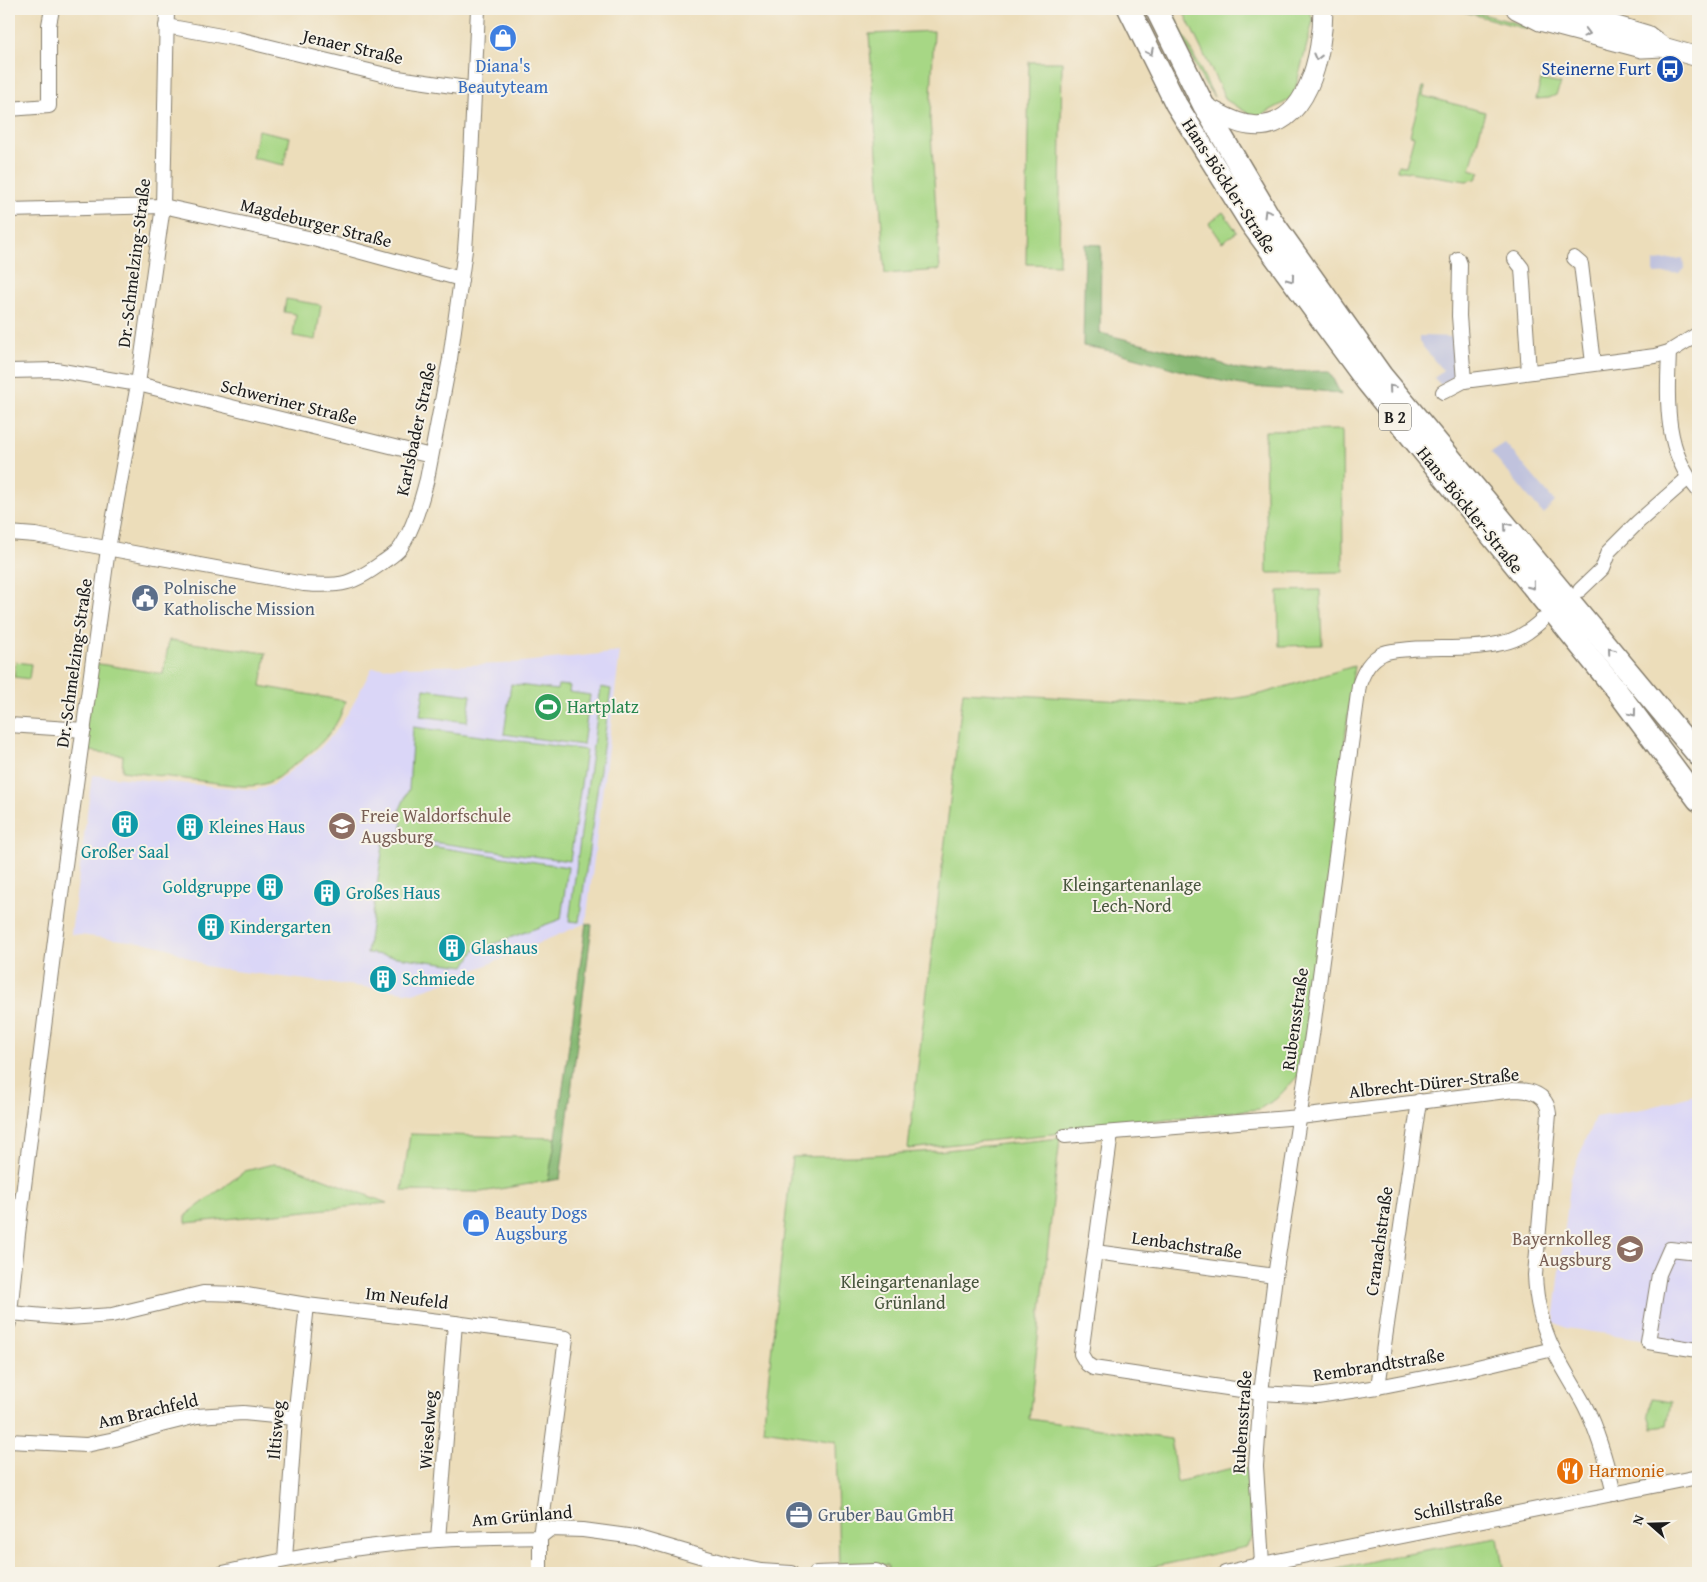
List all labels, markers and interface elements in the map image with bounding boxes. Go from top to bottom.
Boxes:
street label: Jenaer Straße [298,21,406,71]
shop icon: Diana's Beautyteam [488,23,518,53]
one-way arrow [1583,28,1591,38]
one-way arrow [1144,47,1154,56]
place label: Diana's Beautyteam [458,52,548,100]
one-way arrow [1312,52,1323,61]
bus stop icon: Steinerne Furt [1655,54,1685,84]
place label: Steinerne Furt [1542,55,1652,82]
street label: Hans-Böckler-Straße [1175,112,1284,259]
street label: Dr.-Schmelzing-Straße [110,177,157,349]
street label: Magdeburger Straße [237,191,395,254]
one-way arrow [1263,209,1273,218]
one-way arrow [1285,273,1294,283]
street label: Karlsbader Straße [388,360,443,498]
street label: Schweriner Straße [218,372,360,432]
one-way arrow [1388,384,1397,393]
road number: B 2 [1379,404,1411,431]
street label: Hans-Böckler-Straße [1410,440,1530,579]
one-way arrow [1504,523,1513,532]
place label: Polnische Katholische Mission [164,574,315,622]
street label: Dr.-Schmelzing-Straße [48,577,99,749]
one-way arrow [1526,580,1534,589]
public building icon: Polnische Katholische Mission [130,583,160,613]
one-way arrow [1608,647,1617,656]
sports icon: Hartplatz [533,692,563,722]
place label: Hartplatz [567,693,639,720]
one-way arrow [1628,707,1636,716]
place label: Freie Waldorfschule Augsburg [361,802,511,850]
building icon: Großer Saal [110,809,140,839]
school or university icon: Freie Waldorfschule Augsburg [327,811,357,841]
building icon: Kleines Haus [175,812,205,842]
place label: Kleines Haus [209,813,305,840]
place label: Großer Saal [81,838,169,865]
park label: Kleingartenanlage Lech-Nord [1063,871,1201,919]
building icon: Goldgruppe [255,872,285,902]
place label: Goldgruppe [163,873,251,900]
building icon: Großes Haus [312,878,342,908]
place label: Großes Haus [346,879,440,906]
building icon: Kindergarten [196,912,226,942]
place label: Kindergarten [230,913,331,940]
building icon: Glashaus [437,933,467,963]
place label: Glashaus [471,934,538,961]
building icon: Schmiede [368,964,398,994]
place label: Schmiede [402,965,475,992]
street label: Rubensstraße [1274,966,1315,1072]
street label: Albrecht-Dürer-Straße [1348,1060,1520,1105]
street label: Cranachstraße [1357,1184,1400,1297]
place label: Beauty Dogs Augsburg [495,1199,587,1247]
shop icon: Beauty Dogs Augsburg [461,1208,491,1238]
street label: Lenbachstraße [1130,1223,1244,1266]
place label: Bayernkolleg Augsburg [1512,1225,1611,1273]
school or university icon: Bayernkolleg Augsburg [1615,1234,1645,1264]
park label: Kleingartenanlage Grünland [841,1268,979,1316]
street label: Im Neufeld [364,1279,450,1316]
street label: Rembrandtstraße [1311,1341,1447,1388]
street label: Rubensstraße [1224,1369,1259,1474]
street label: Am Brachfeld [95,1386,201,1435]
street label: Wieselweg [411,1389,444,1470]
street label: Iltisweg [259,1399,292,1461]
restaurant icon: Harmonie [1555,1456,1585,1486]
place label: Harmonie [1589,1457,1664,1484]
street label: Schillstraße [1411,1484,1505,1527]
street label: Am Grünland [471,1498,574,1533]
office icon: Gruber Bau GmbH [784,1500,814,1530]
north arrow [1624,1500,1674,1550]
place label: Gruber Bau GmbH [818,1501,954,1528]
text: N [1627,1511,1649,1527]

